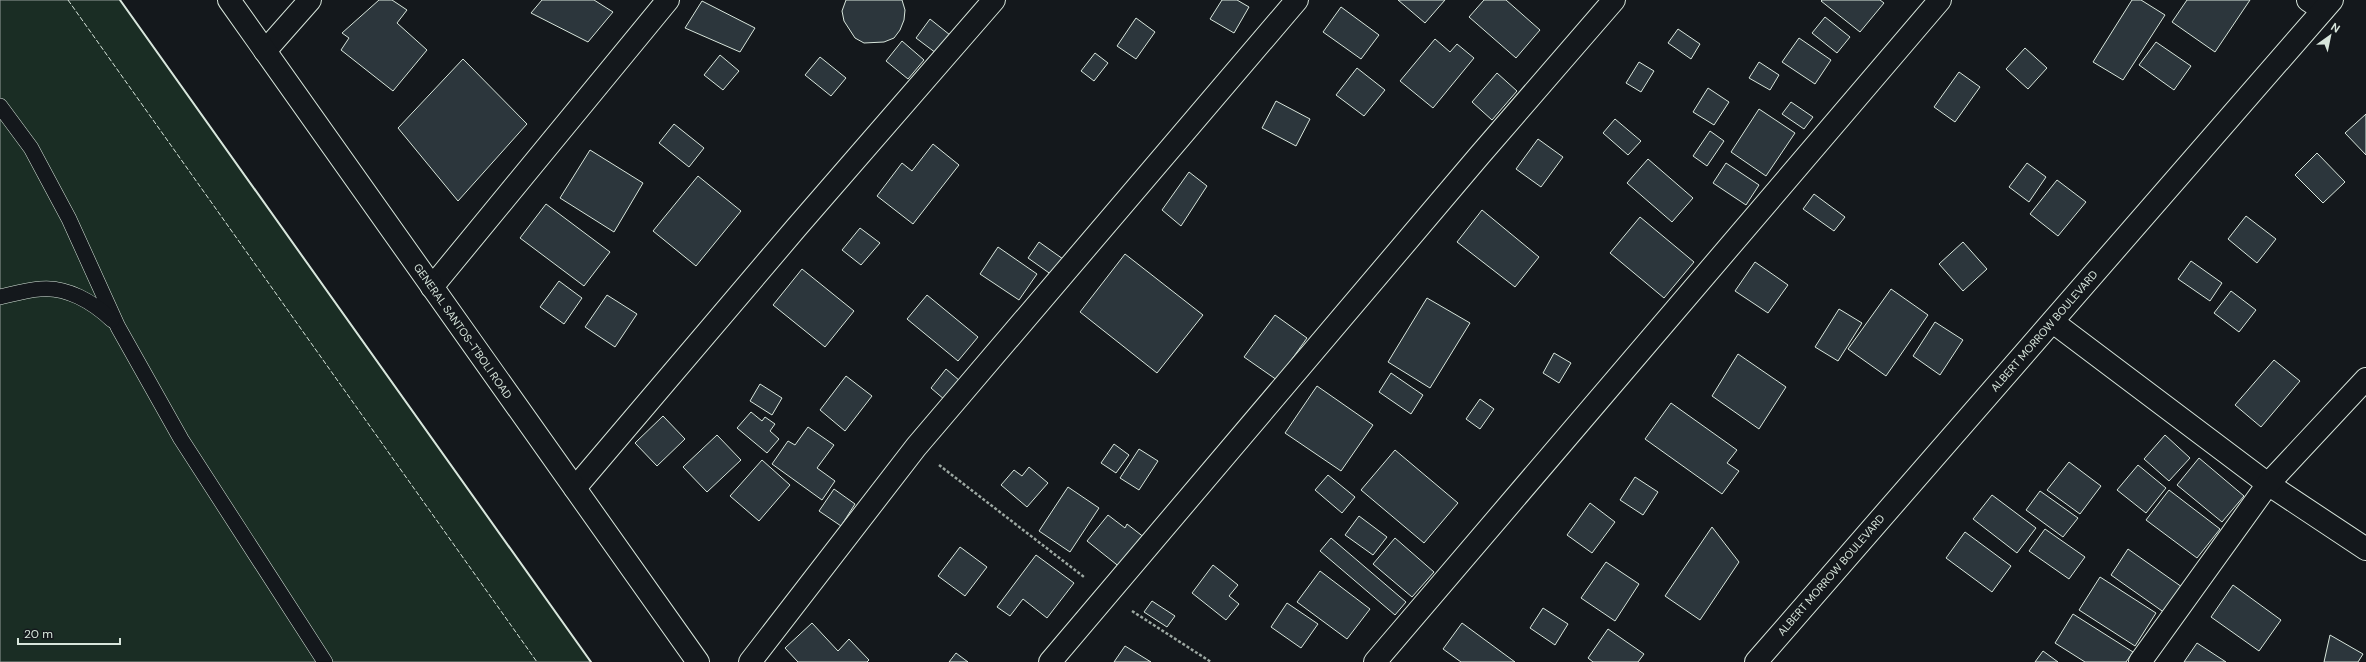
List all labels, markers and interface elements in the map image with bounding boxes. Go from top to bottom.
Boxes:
north arrow [2310,16,2350,56]
text: N [2328,20,2343,36]
street label: GENERAL SANTOS-T'BOLI ROAD [411,261,515,402]
street label: ALBERT MORROW BOULEVARD [1987,267,2101,395]
street label: ALBERT MORROW BOULEVARD [1774,511,1888,639]
scale bar [18,620,120,646]
text: 20 m [24,626,53,642]

